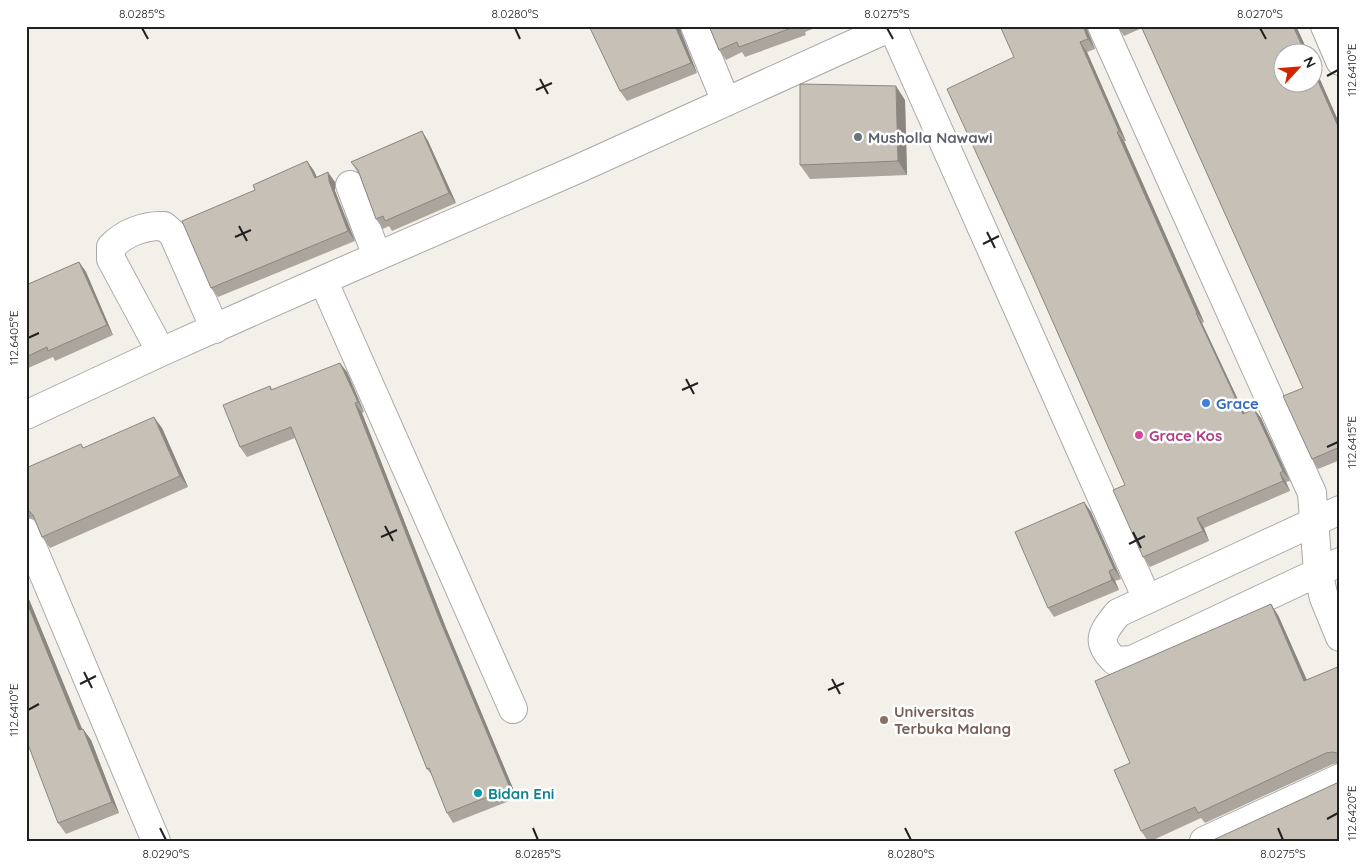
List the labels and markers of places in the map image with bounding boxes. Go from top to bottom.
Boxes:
place label: Musholla Nawawi [868,128,993,147]
marker: Musholla Nawawi [852,131,864,143]
place label: Grace [1216,394,1259,413]
marker: Grace [1200,397,1212,409]
place label: Grace Kos [1149,426,1222,445]
marker: Grace Kos [1133,429,1145,441]
place label: Universitas Terbuka Malang [894,702,1011,738]
marker: Universitas Terbuka Malang [878,714,890,726]
place label: Bidan Eni [488,784,554,803]
marker: Bidan Eni [472,787,484,799]

